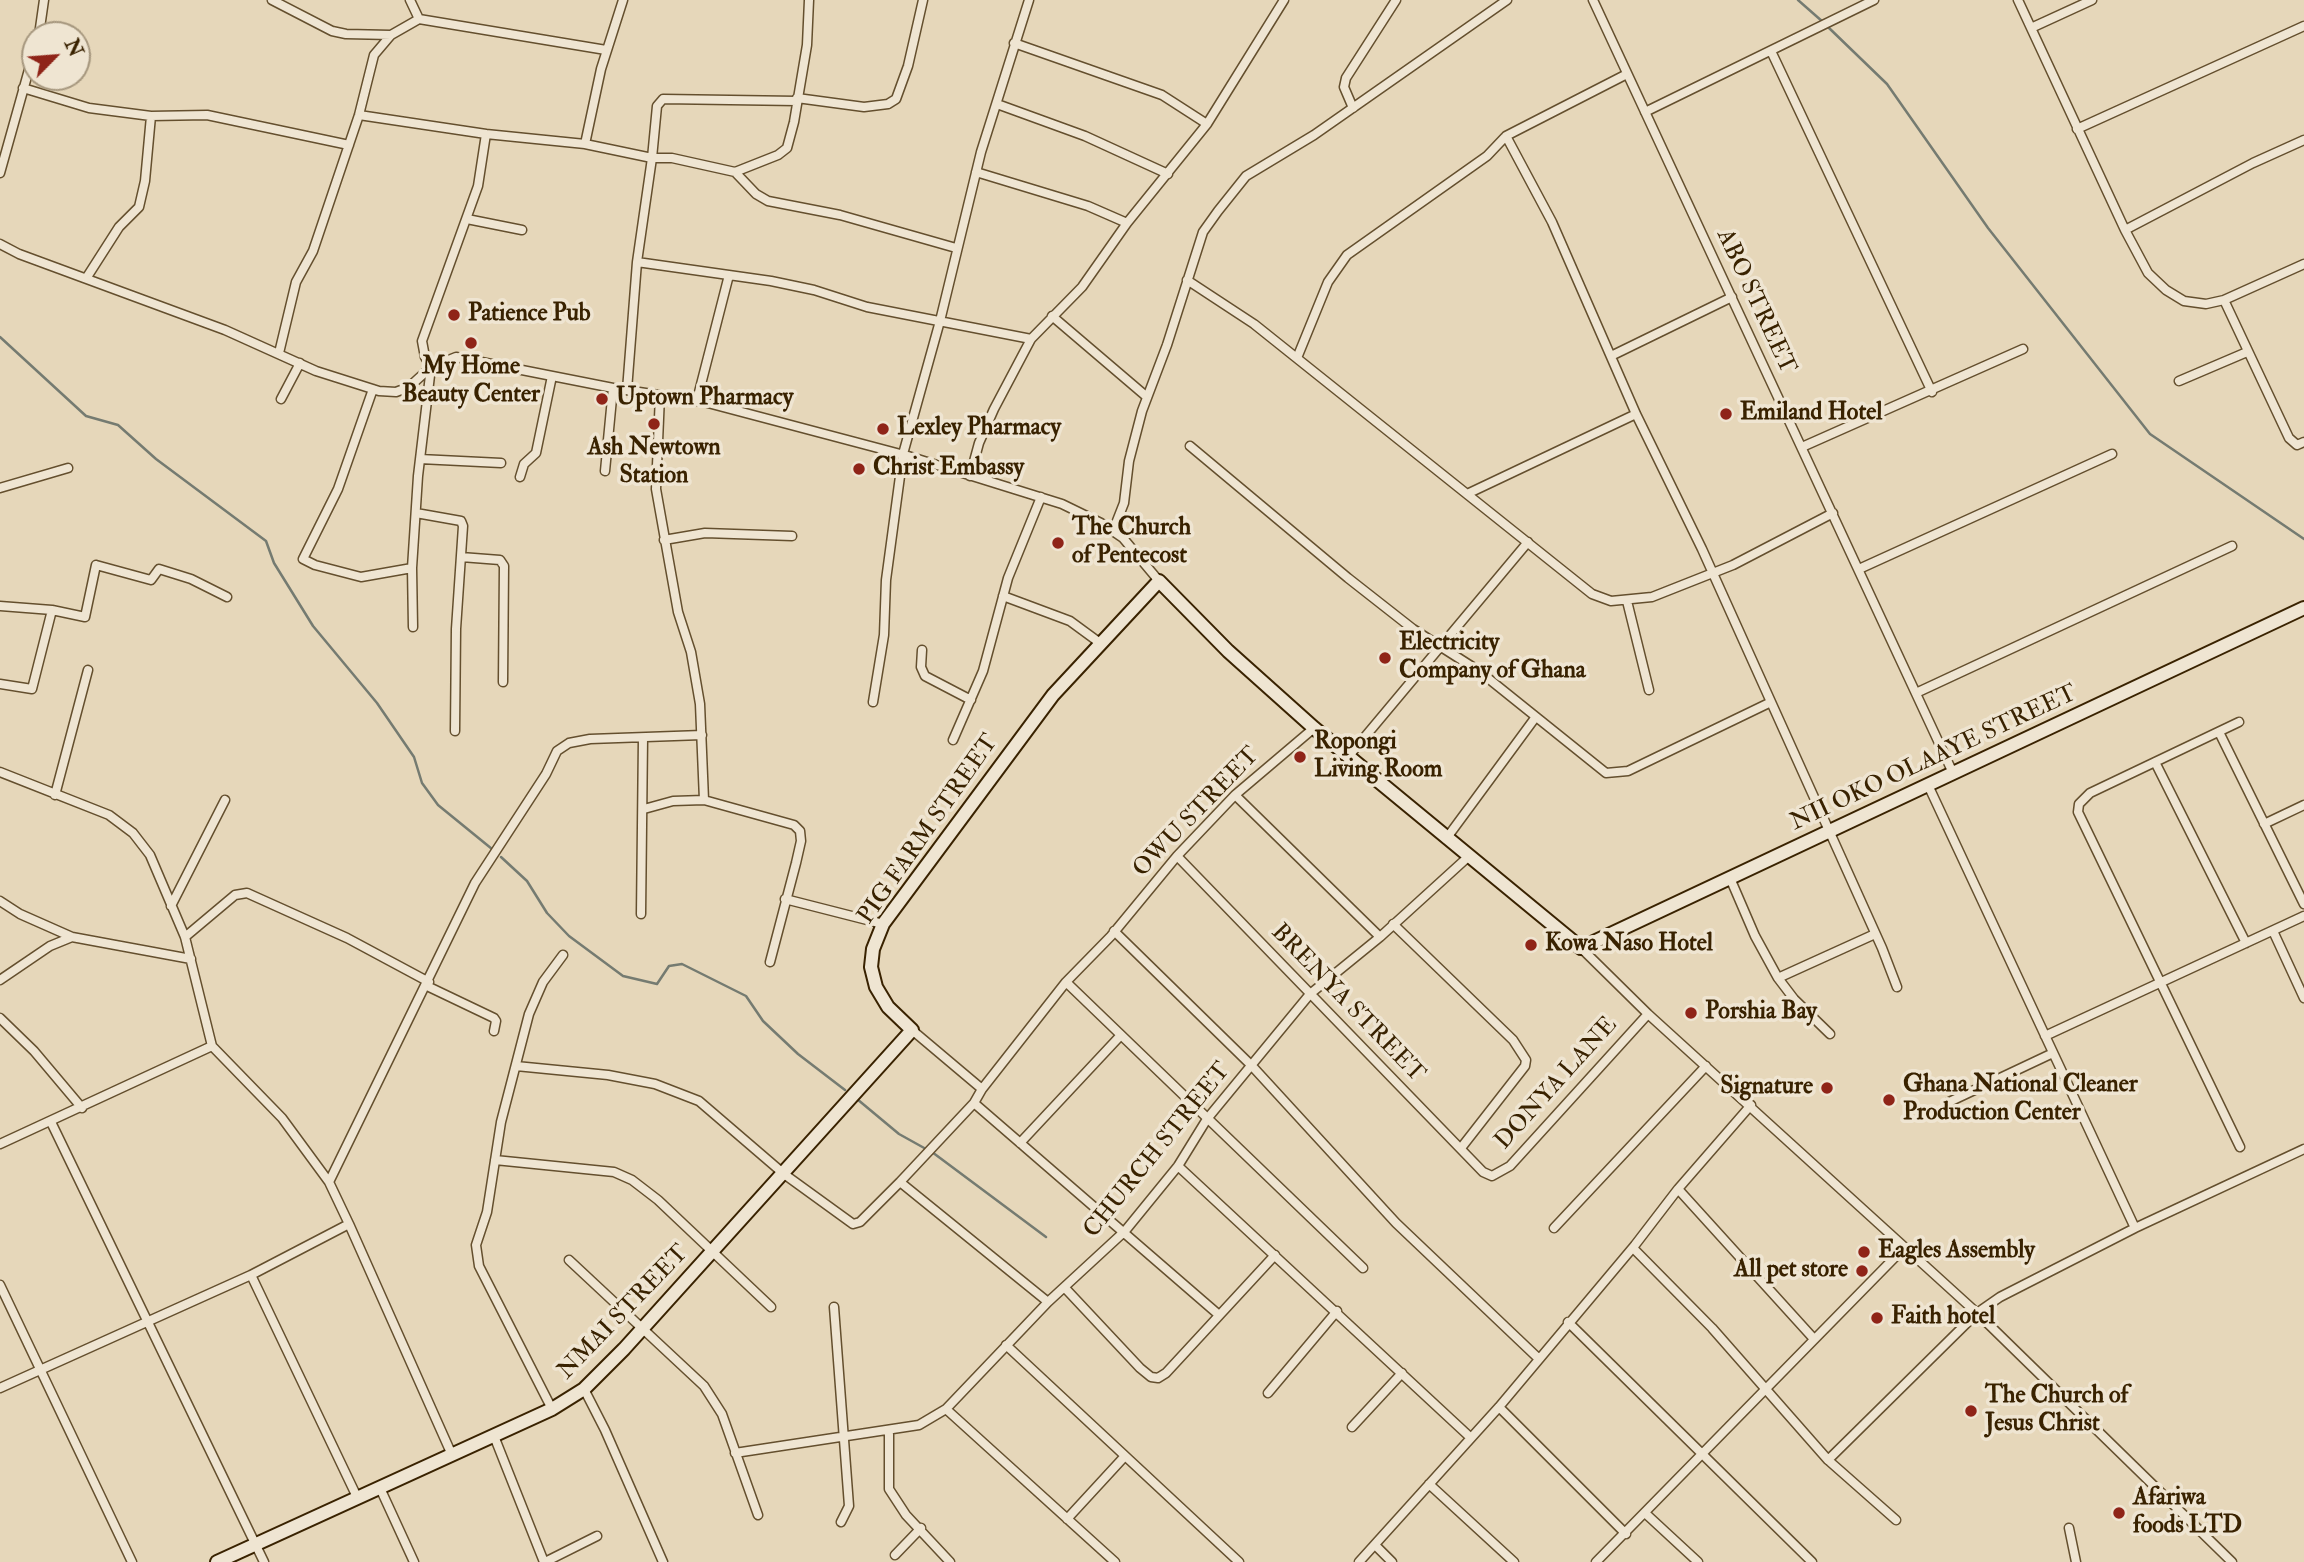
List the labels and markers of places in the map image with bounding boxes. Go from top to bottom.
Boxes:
place label: Patience Pub [468,301,591,329]
marker: Patience Pub [446,307,462,323]
marker: My Home Beauty Center [463,335,479,351]
place label: My Home Beauty Center [402,354,540,410]
place label: Uptown Pharmacy [616,385,793,413]
marker: Uptown Pharmacy [594,391,610,407]
place label: Emiland Hotel [1740,400,1882,428]
marker: Emiland Hotel [1718,406,1734,422]
place label: Lexley Pharmacy [897,415,1061,443]
marker: Ash Newtown Station [646,416,662,432]
marker: Lexley Pharmacy [875,421,891,437]
place label: Ash Newtown Station [587,435,721,491]
place label: Christ Embassy [873,455,1024,483]
marker: Christ Embassy [851,461,867,477]
place label: The Church of Pentecost [1072,515,1191,571]
marker: The Church of Pentecost [1050,535,1066,551]
place label: Electricity Company of Ghana [1399,630,1586,686]
marker: Electricity Company of Ghana [1377,650,1393,666]
place label: Ropongi Living Room [1314,729,1442,785]
marker: Ropongi Living Room [1292,749,1308,765]
place label: Kowa Naso Hotel [1545,931,1713,959]
marker: Kowa Naso Hotel [1523,937,1539,953]
place label: Porshia Bay [1705,999,1817,1027]
marker: Porshia Bay [1683,1005,1699,1021]
place label: Ghana National Cleaner Production Center [1903,1072,2138,1128]
place label: Signature [1720,1074,1813,1102]
marker: Signature [1819,1080,1835,1096]
marker: Ghana National Cleaner Production Center [1881,1092,1897,1108]
place label: Eagles Assembly [1878,1238,2035,1266]
marker: Eagles Assembly [1856,1244,1872,1260]
place label: All pet store [1734,1257,1848,1285]
marker: All pet store [1854,1263,1870,1279]
place label: Faith hotel [1891,1304,1995,1332]
marker: Faith hotel [1869,1310,1885,1326]
place label: The Church of Jesus Christ [1985,1383,2128,1439]
marker: The Church of Jesus Christ [1963,1403,1979,1419]
place label: Afariwa foods LTD [2133,1485,2242,1541]
marker: Afariwa foods LTD [2111,1505,2127,1521]

